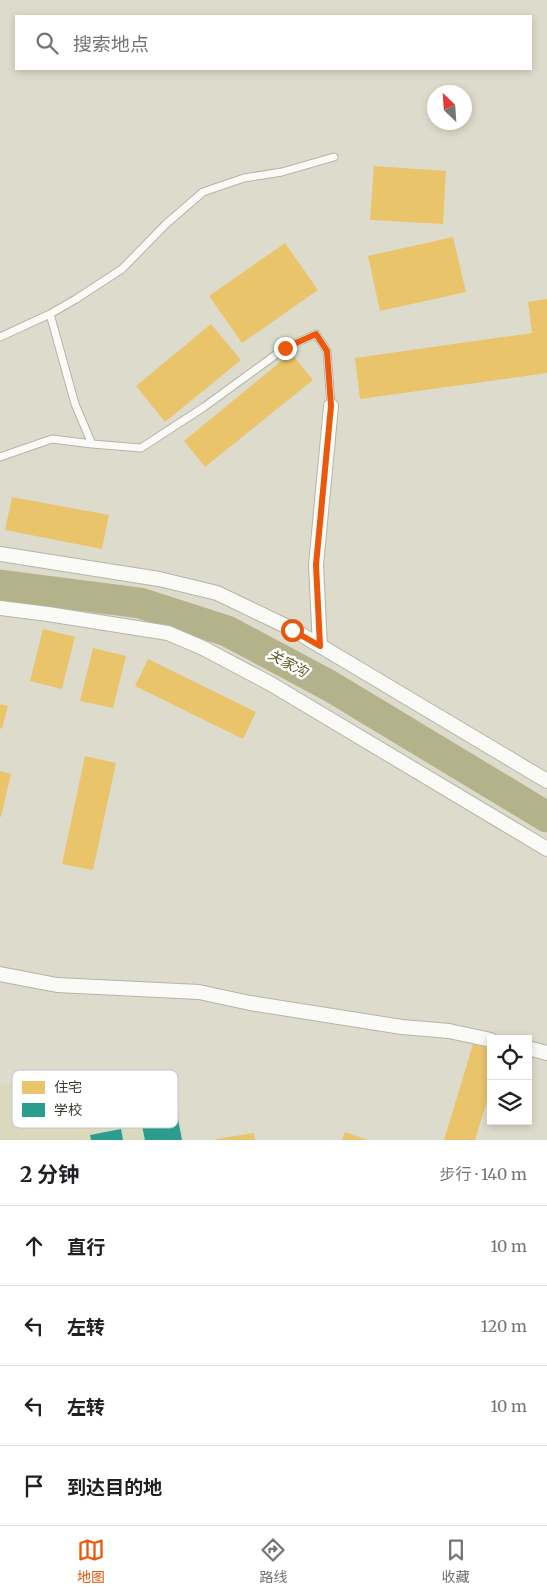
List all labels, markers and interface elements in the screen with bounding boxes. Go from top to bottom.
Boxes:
search box [15,15,532,70]
icon: search [33,29,61,57]
text: 搜索地点 [73,32,149,56]
north arrow [427,85,472,130]
route end [274,337,297,360]
route start [281,619,304,642]
water label: 关家沟 [265,645,313,682]
map controls [487,1035,532,1125]
button: locate [487,1035,532,1080]
legend [12,1070,178,1128]
text: 住宅 [54,1078,82,1096]
button: layers [487,1080,532,1125]
text: 学校 [54,1101,82,1119]
text: 2 分钟 [20,1161,79,1188]
text: 步行 · 140 m [440,1164,527,1184]
icon: ahead [20,1232,48,1260]
text: 直行 [67,1235,105,1259]
text: 10 m [490,1236,527,1256]
icon: left [20,1312,48,1340]
text: 左转 [67,1315,105,1339]
text: 120 m [481,1316,527,1336]
icon: left [20,1392,48,1420]
text: 左转 [67,1395,105,1419]
text: 10 m [490,1396,527,1416]
icon: arrive [20,1472,48,1500]
text: 到达目的地 [67,1475,162,1499]
tab: 地图 [77,1536,105,1586]
tab: 路线 [259,1536,287,1586]
tab: 收藏 [442,1536,470,1586]

